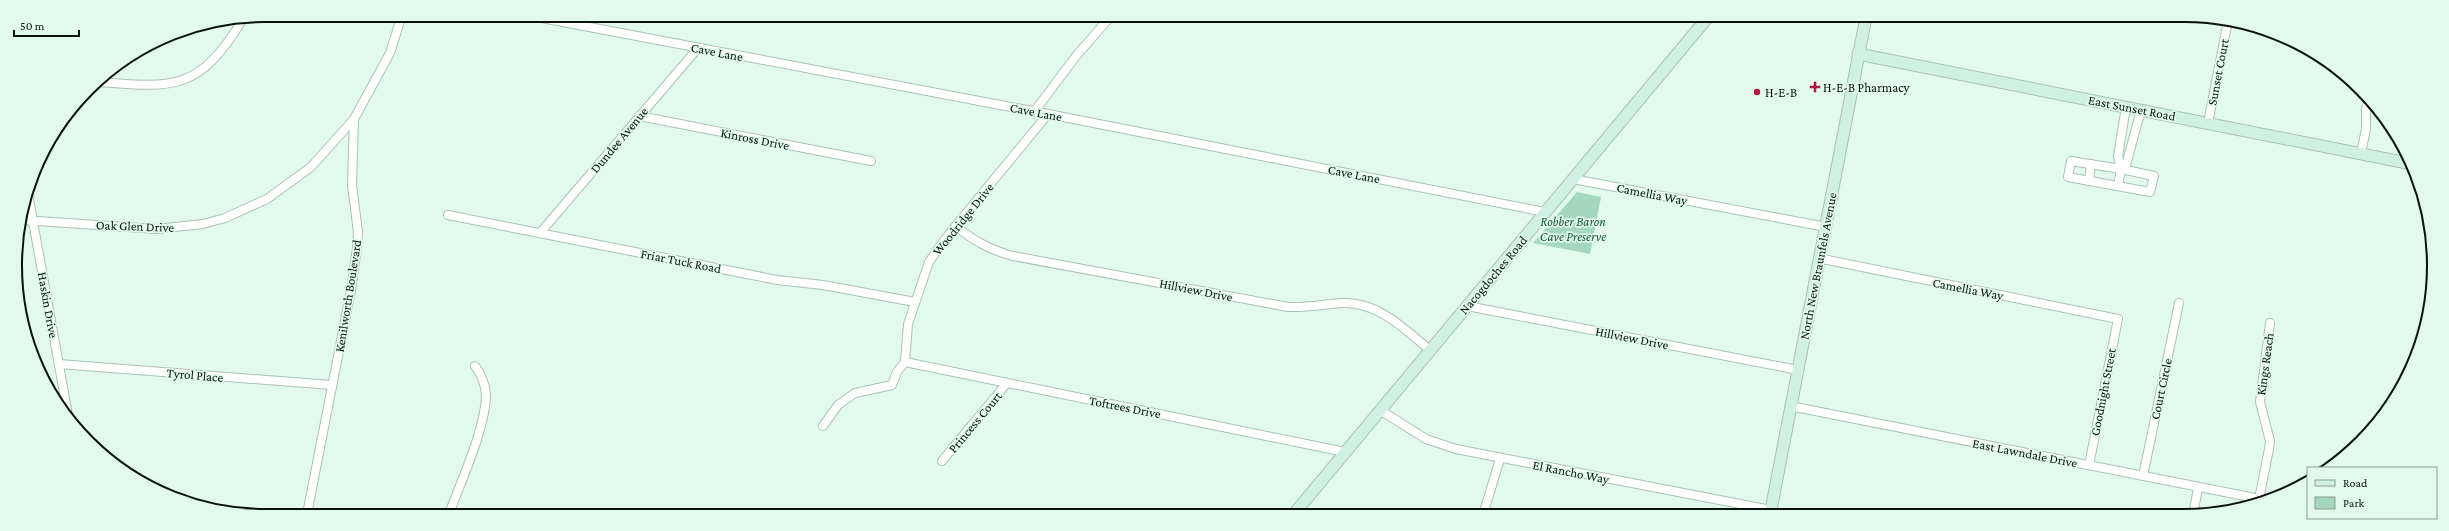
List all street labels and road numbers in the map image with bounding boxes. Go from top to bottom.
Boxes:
street label: Sunset Court [2204,37,2232,107]
street label: Cave Lane [690,40,745,64]
street label: East Sunset Road [2087,92,2177,124]
street label: Cave Lane [1009,100,1064,124]
street label: Dundee Avenue [587,104,651,176]
street label: Kinross Drive [719,125,791,153]
street label: Cave Lane [1327,162,1382,186]
street label: Woodridge Drive [929,180,997,258]
street label: Camellia Way [1615,180,1690,208]
street label: North New Braunfels Avenue [1796,191,1840,341]
street label: Oak Glen Drive [96,217,175,235]
street label: Nacogdoches Road [1456,233,1530,317]
street label: Kenilworth Boulevard [332,239,364,353]
street label: Friar Tuck Road [639,246,723,276]
street label: Haskin Drive [35,271,61,340]
street label: Camellia Way [1931,275,2006,303]
street label: Hillview Drive [1158,276,1234,304]
street label: Hillview Drive [1594,324,1670,352]
street label: Kings Reach [2253,332,2277,396]
street label: Goodnight Street [2087,346,2119,437]
street label: Court Circle [2147,357,2175,421]
street label: Tyrol Place [166,365,224,385]
street label: Princess Court [945,388,1005,456]
street label: Toftrees Drive [1088,393,1162,421]
street label: East Lawndale Drive [1971,435,2079,471]
street label: El Rancho Way [1532,457,1611,487]

